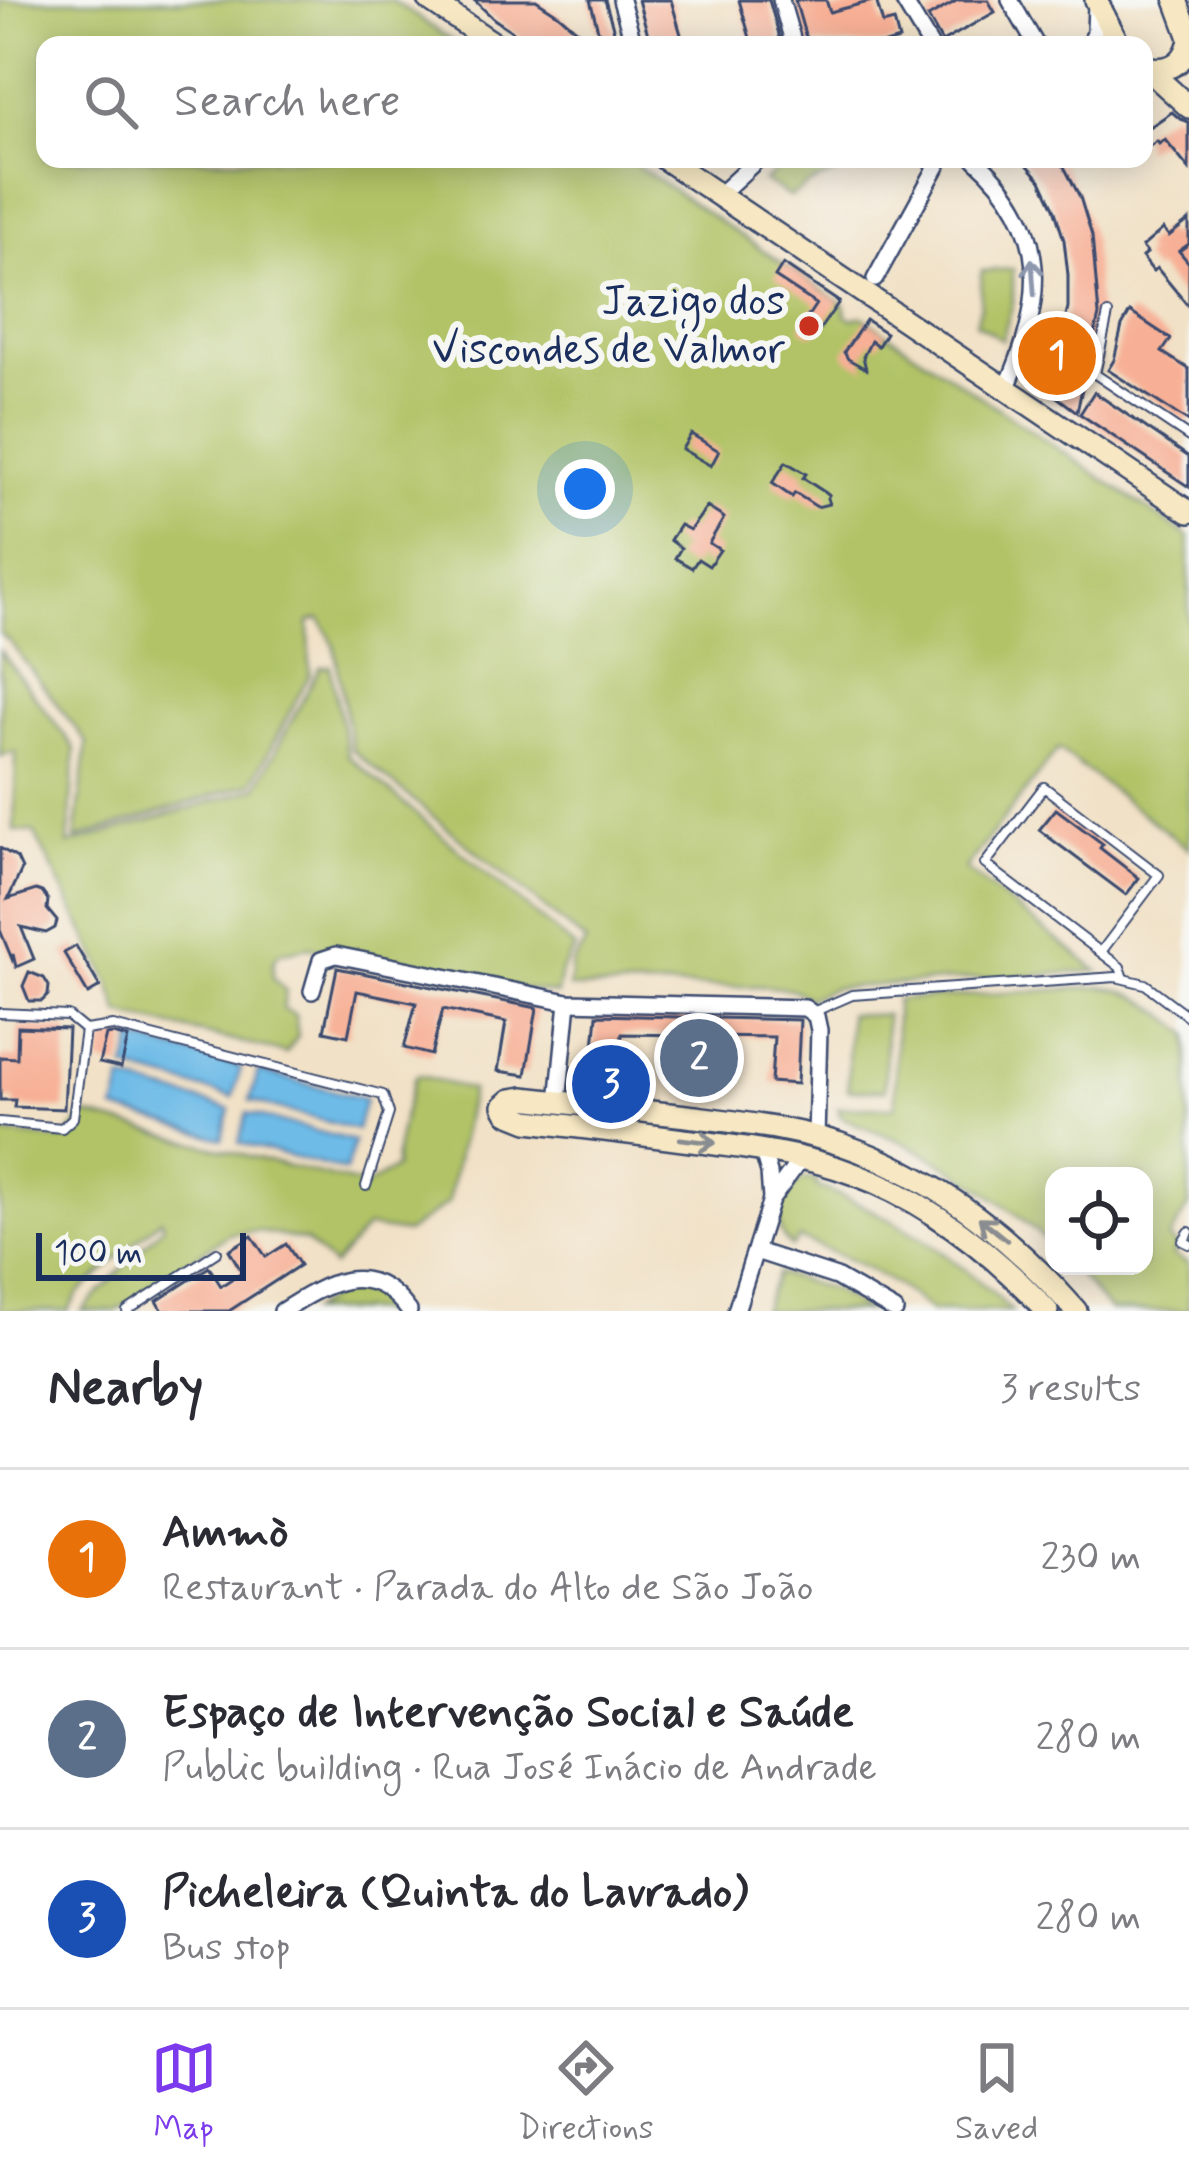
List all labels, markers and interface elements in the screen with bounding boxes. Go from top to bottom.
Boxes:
search box [36,36,1153,168]
icon: search [78,69,144,135]
text: Search here [174,73,401,132]
one-way arrow [1022,259,1045,298]
place label: Jazigo dos Viscondes de Valmor [432,275,786,378]
pin: 1 [1018,311,1096,401]
marker: Jazigo dos Viscondes de Valmor [796,313,822,339]
your location [555,459,615,519]
pin: 2 [660,1013,738,1103]
pin: 3 [572,1039,650,1129]
one-way arrow [678,1131,717,1153]
map controls [1045,1167,1153,1275]
button: locate [1045,1167,1153,1275]
one-way arrow [978,1216,1010,1243]
scale bar [36,1227,246,1280]
text: 100 m [54,1232,143,1276]
text: Nearby [48,1356,203,1422]
text: 3 results [1000,1364,1141,1415]
text: Ammò [162,1504,289,1563]
text: 1 [78,1533,96,1584]
text: 230 m [1040,1533,1141,1584]
text: Restaurant · Parada do Alto de São João [162,1563,813,1614]
text: Espaço de Intervenção Social e Saúde [162,1684,854,1743]
text: 2 [77,1713,97,1764]
text: 280 m [1036,1713,1141,1764]
text: Public building · Rua José Inácio de Andrade [162,1743,877,1794]
text: Picheleira (Quinta do Lavrado) [162,1864,748,1923]
text: 3 [78,1893,96,1944]
text: 280 m [1036,1893,1141,1944]
text: Bus stop [162,1923,291,1974]
tab: Map [151,2035,217,2151]
tab: Directions [518,2035,654,2151]
tab: Saved [955,2035,1038,2151]

